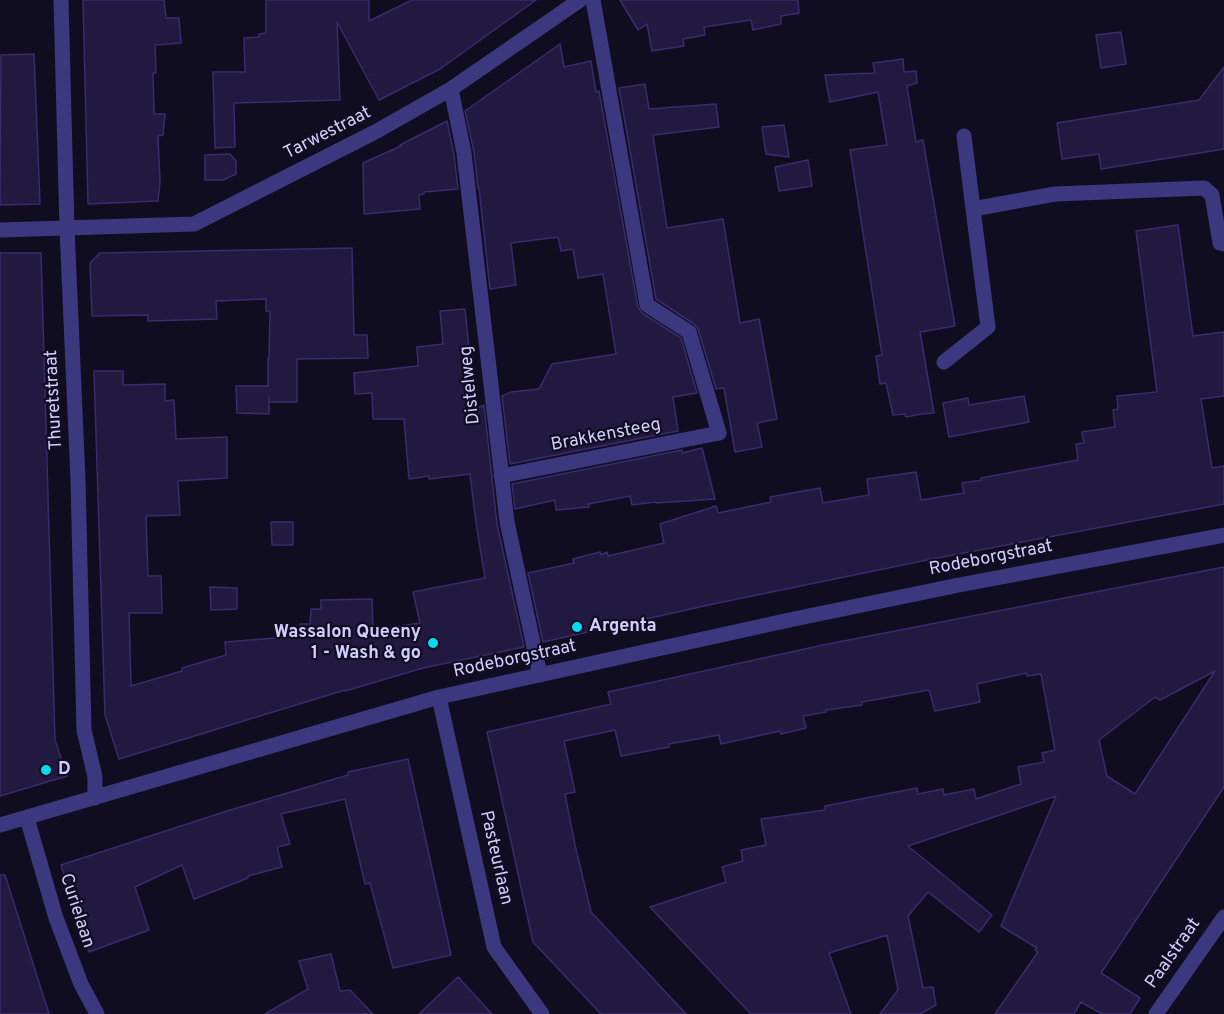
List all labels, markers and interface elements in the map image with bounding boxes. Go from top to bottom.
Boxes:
street label: Tarwestraat [281,103,375,165]
street label: Distelweg [456,345,486,425]
street label: Thuretstraat [42,349,68,451]
street label: Brakkensteeg [549,415,663,457]
street label: Rodeborgstraat [927,536,1055,582]
place label: Argenta [589,616,657,638]
marker: Argenta [570,620,584,634]
place label: Wassalon Queeny 1 - Wash & go [274,622,421,664]
marker: Wassalon Queeny 1 - Wash & go [426,636,440,650]
street label: Rodeborgstraat [452,636,578,684]
place label: D [58,759,71,781]
marker: D [39,763,53,777]
street label: Pasteurlaan [474,809,516,907]
street label: Curielaan [54,871,98,951]
street label: Paalstraat [1142,915,1206,993]

